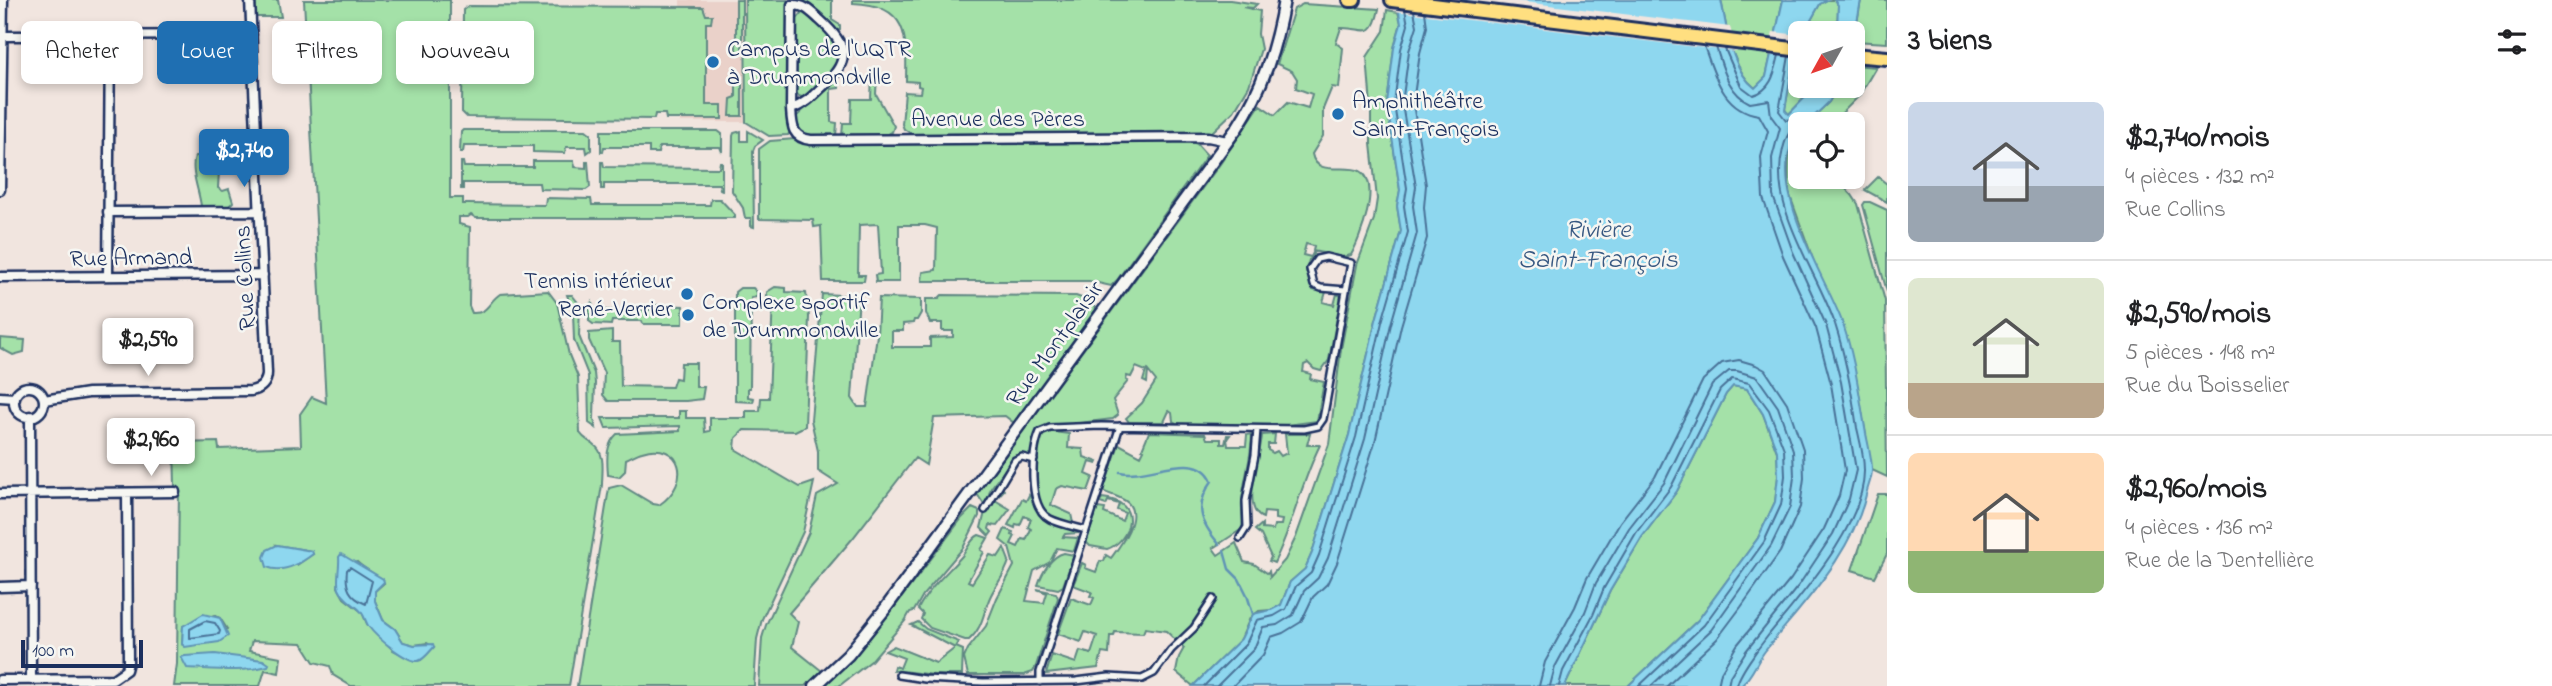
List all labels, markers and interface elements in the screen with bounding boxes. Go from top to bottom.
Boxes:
text: 3 biens [1908,20,1993,64]
chip: Acheter [21,21,143,84]
chip: Louer [157,21,258,84]
chip: Filtres [272,21,382,84]
chip: Nouveau [396,21,534,84]
north arrow [1788,21,1866,98]
map controls [1788,21,1865,189]
icon: filters [2493,23,2531,61]
place label: Campus de l'UQTR à Drummondville [727,33,912,96]
marker: Campus de l'UQTR à Drummondville [705,54,721,70]
place label: Amphithéâtre Saint-François [1352,85,1499,148]
street label: Avenue des Pères [911,103,1085,138]
marker: Amphithéâtre Saint-François [1330,106,1346,122]
button: locate [1788,112,1865,189]
text: $2,740/mois [2125,117,2270,161]
pin: $2,740 [187,130,301,189]
icon: home [1964,130,2048,214]
text: $2,740 [215,135,273,168]
text: 4 pièces · 132 m² [2125,161,2274,194]
text: Rue Collins [2125,194,2226,227]
water label: Rivière Saint-François [1518,212,1678,280]
street label: Rue Collins [226,224,267,331]
street label: Rue Armand [69,241,193,278]
place label: Tennis intérieur René-Verrier [524,265,674,328]
street label: Rue Montplaisir [998,274,1114,415]
marker: Tennis intérieur René-Verrier [679,286,695,302]
place label: Complexe sportif de Drummondville [702,286,879,349]
text: $2,590/mois [2125,293,2271,337]
icon: home [1964,306,2048,390]
marker: Complexe sportif de Drummondville [680,307,696,323]
pin: $2,590 [91,318,205,378]
text: $2,590 [118,324,178,357]
text: 5 pièces · 148 m² [2125,337,2275,370]
text: Rue du Boisselier [2125,370,2289,403]
pin: $2,960 [94,419,208,478]
text: $2,960 [123,424,179,457]
text: $2,960/mois [2125,468,2267,512]
icon: home [1964,481,2048,565]
text: 4 pièces · 136 m² [2125,512,2273,545]
text: Rue de la Dentellière [2125,545,2314,578]
scale bar [21,637,144,669]
text: 100 m [32,638,74,665]

